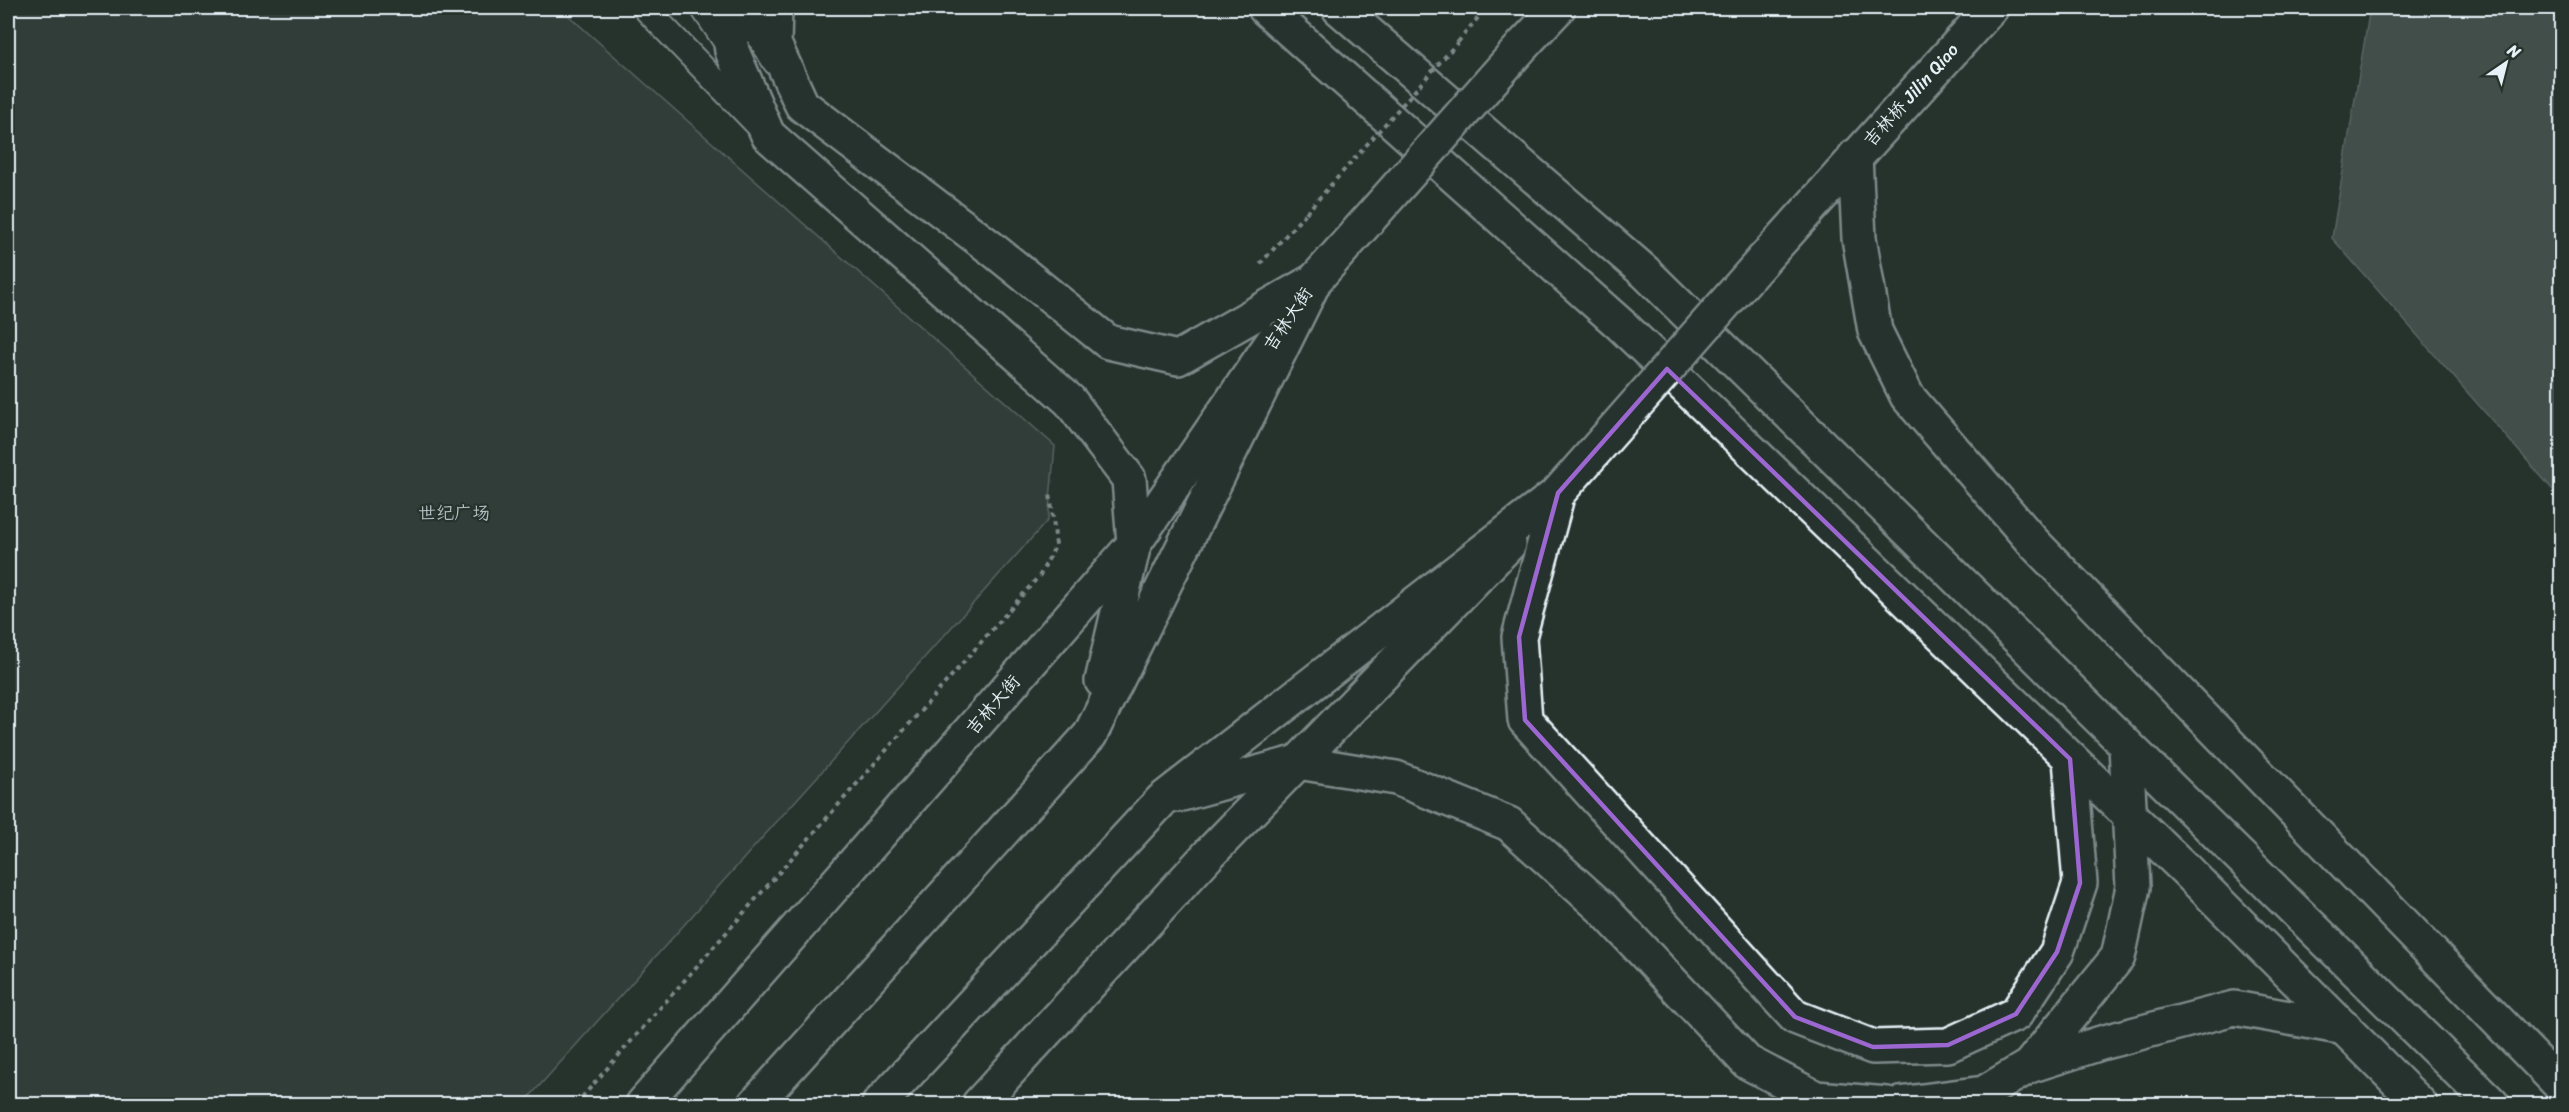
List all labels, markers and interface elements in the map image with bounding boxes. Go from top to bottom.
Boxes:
north arrow [2476,33,2536,93]
street label: 吉林桥 Jilin Qiao [1855,35,1967,155]
text: N [2501,35,2528,67]
street label: 吉林大街 [1255,280,1321,358]
park label: 世纪广场 [418,497,490,529]
street label: 吉林大街 [957,667,1029,743]

